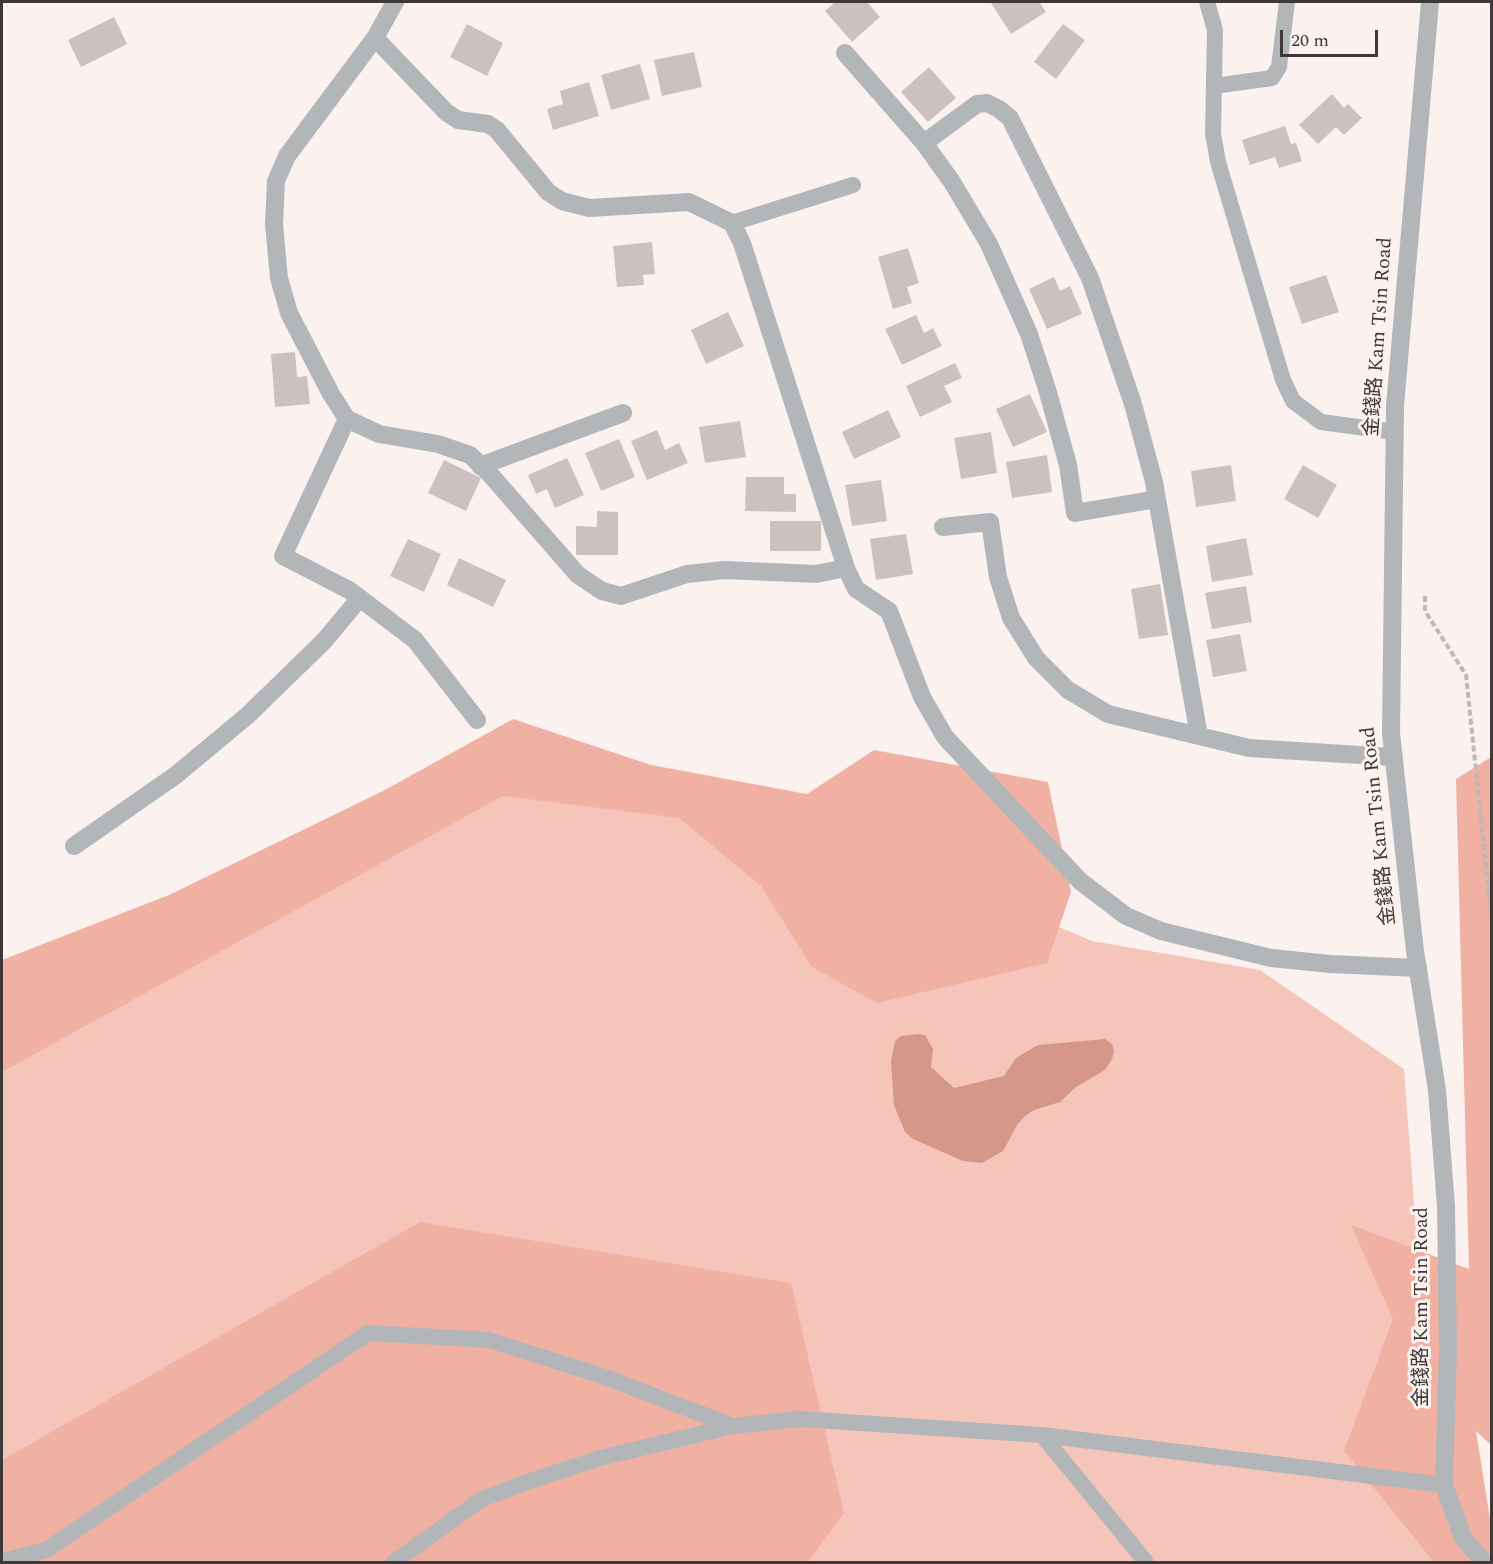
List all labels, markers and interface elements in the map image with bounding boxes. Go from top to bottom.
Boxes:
scale bar [1283,18,1380,56]
text: 20 m [1291,27,1329,54]
street label: 金錢路 Kam Tsin Road [1361,236,1399,438]
street label: 金錢路 Kam Tsin Road [1358,725,1402,927]
street label: 金錢路 Kam Tsin Road [1411,1207,1435,1407]

